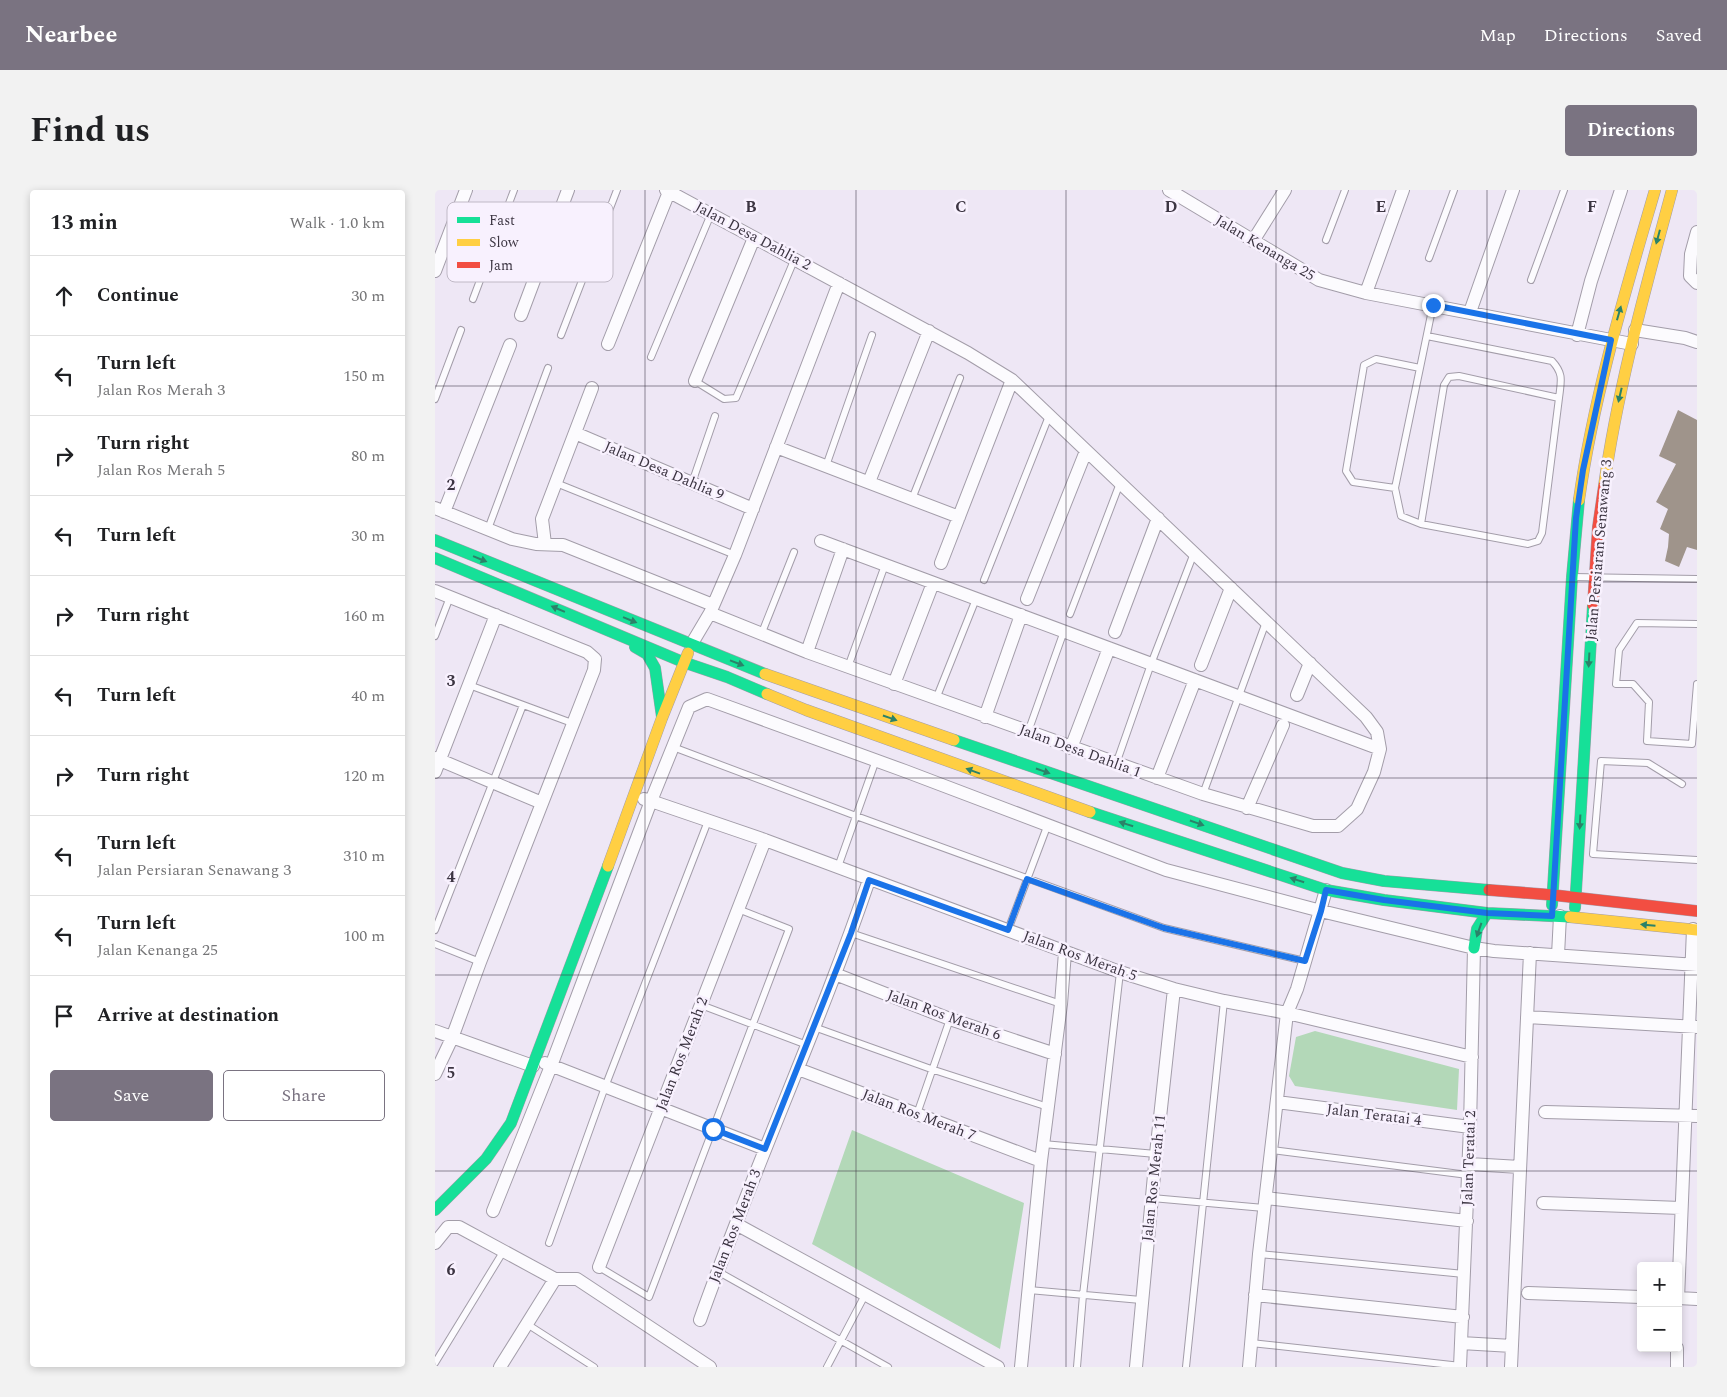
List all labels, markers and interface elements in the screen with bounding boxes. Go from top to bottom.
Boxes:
text: Nearbee [25,17,117,53]
text: Map [1480,22,1516,49]
text: Directions [1544,22,1628,49]
text: Saved [1656,22,1702,49]
text: Find us [30,104,150,157]
button: Directions [1565,105,1697,156]
text: B [745,195,757,219]
text: C [955,195,967,219]
text: D [1165,195,1178,219]
text: E [1376,195,1386,219]
text: F [1587,195,1597,219]
street label: Jalan Desa Dahlia 2 [691,196,815,276]
legend [447,202,613,282]
text: 13 min [50,207,118,239]
street label: Jalan Kenanga 25 [1210,209,1320,287]
text: Fast [489,210,515,231]
text: Walk · 1.0 km [290,211,385,235]
one-way arrow [1654,229,1662,244]
text: Slow [489,232,519,253]
text: Jam [489,255,513,276]
text: Continue [97,281,179,310]
icon: ahead [50,282,78,310]
text: 30 m [351,284,385,308]
route end [1422,294,1445,317]
one-way arrow [1616,305,1624,320]
text: Turn left [97,349,176,378]
icon: left [50,362,78,390]
text: 150 m [343,364,385,388]
text: Jalan Ros Merah 3 [97,378,225,402]
one-way arrow [1616,387,1624,402]
text: Turn right [97,429,190,458]
street label: Jalan Desa Dahlia 9 [600,435,728,507]
icon: right [50,442,78,470]
text: 80 m [351,444,385,468]
text: Jalan Ros Merah 5 [97,458,225,482]
street label: Jalan Persiaran Senawang 3 [1580,458,1618,642]
text: 2 [447,473,456,497]
text: Turn left [97,521,176,550]
icon: left [50,522,78,550]
text: 30 m [351,524,385,548]
one-way arrow [473,555,487,563]
text: Turn right [97,601,190,630]
icon: right [50,602,78,630]
text: 160 m [343,604,385,628]
one-way arrow [551,605,565,613]
one-way arrow [623,617,638,625]
one-way arrow [1585,652,1593,668]
one-way arrow [730,659,745,667]
text: 3 [447,669,456,693]
text: Turn left [97,681,176,710]
icon: left [50,682,78,710]
text: 40 m [351,684,385,708]
one-way arrow [882,715,897,722]
street label: Jalan Desa Dahlia 1 [1016,718,1144,784]
text: Turn right [97,761,190,790]
icon: right [50,762,78,790]
text: 120 m [343,764,385,788]
one-way arrow [965,767,980,775]
one-way arrow [1036,768,1051,775]
one-way arrow [1575,815,1583,831]
one-way arrow [1119,819,1134,827]
one-way arrow [1190,820,1205,828]
text: Turn left [97,829,176,858]
icon: left [50,842,78,870]
text: 310 m [343,844,385,868]
text: Jalan Persiaran Senawang 3 [97,858,291,882]
text: 4 [447,865,456,889]
one-way arrow [1290,876,1305,883]
text: Turn left [97,909,176,938]
one-way arrow [1640,921,1656,929]
icon: left [50,922,78,950]
one-way arrow [1474,923,1482,938]
text: 100 m [343,924,385,948]
street label: Jalan Ros Merah 5 [1020,925,1140,987]
text: Jalan Kenanga 25 [97,938,218,962]
street label: Jalan Ros Merah 6 [884,984,1005,1047]
street label: Jalan Ros Merah 2 [650,994,714,1114]
text: Arrive at destination [97,1001,279,1030]
icon: arrive [50,1002,78,1030]
text: 5 [447,1061,455,1085]
button: Save [50,1070,213,1121]
button: Share [223,1070,385,1121]
street label: Jalan Ros Merah 7 [859,1083,979,1147]
street label: Jalan Teratai 4 [1325,1098,1423,1132]
street label: Jalan Teratai 2 [1456,1110,1482,1206]
street label: Jalan Ros Merah 11 [1136,1113,1172,1243]
route start [702,1118,725,1141]
street label: Jalan Ros Merah 3 [703,1165,767,1286]
text: 6 [447,1258,456,1282]
map controls [1637,1262,1682,1352]
button: + [1637,1262,1682,1307]
button: − [1637,1307,1682,1352]

